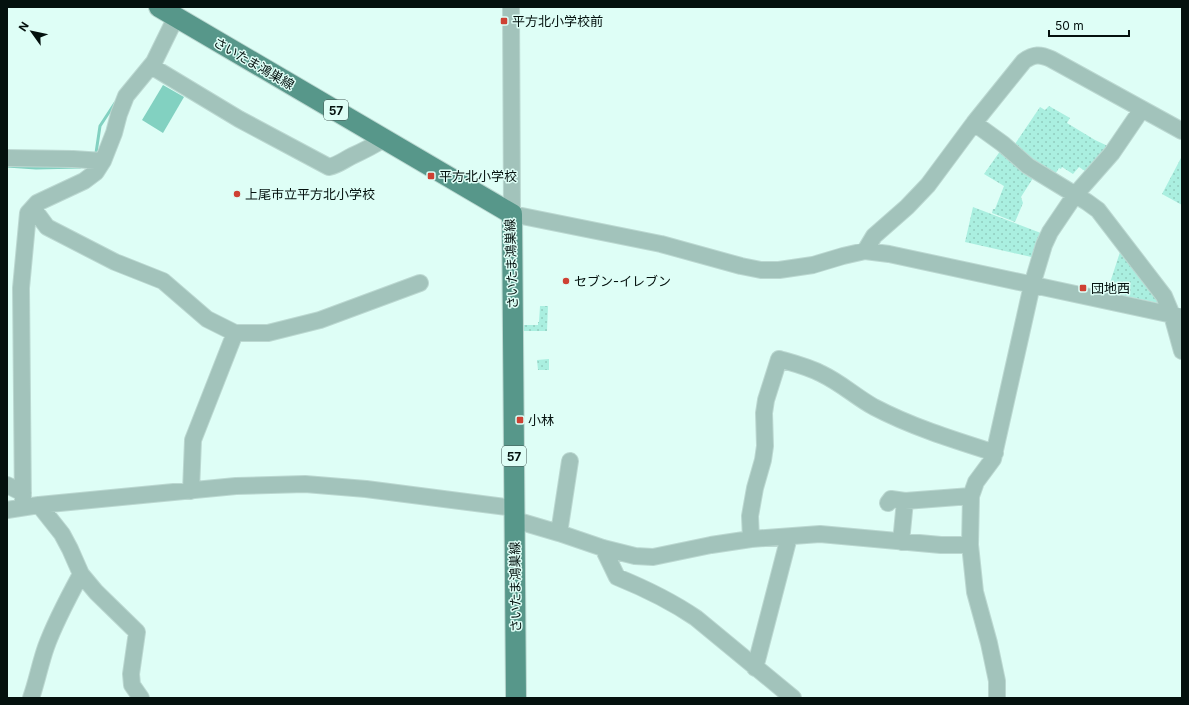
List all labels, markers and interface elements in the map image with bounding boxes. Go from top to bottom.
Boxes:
north arrow [12,12,52,52]
scale bar [1049,12,1129,38]
place label: 平方北小学校前 [512,13,603,29]
marker: 平方北小学校前 [499,16,509,26]
text: 50 m [1055,18,1084,33]
text: N [15,19,32,34]
street label: さいたま鴻巣線 [211,33,297,93]
road number: 57 [324,100,348,120]
place label: 平方北小学校 [439,168,517,184]
marker: 平方北小学校 [426,171,436,181]
place label: 上尾市立平方北小学校 [245,186,375,202]
marker: 上尾市立平方北小学校 [232,189,242,199]
street label: さいたま鴻巣線 [501,218,521,310]
place label: セブン-イレブン [574,273,671,289]
marker: セブン-イレブン [561,276,571,286]
place label: 団地西 [1091,280,1130,296]
marker: 団地西 [1078,283,1088,293]
place label: 小林 [528,412,554,428]
marker: 小林 [515,415,525,425]
road number: 57 [502,446,526,466]
street label: さいたま鴻巣線 [506,542,524,632]

